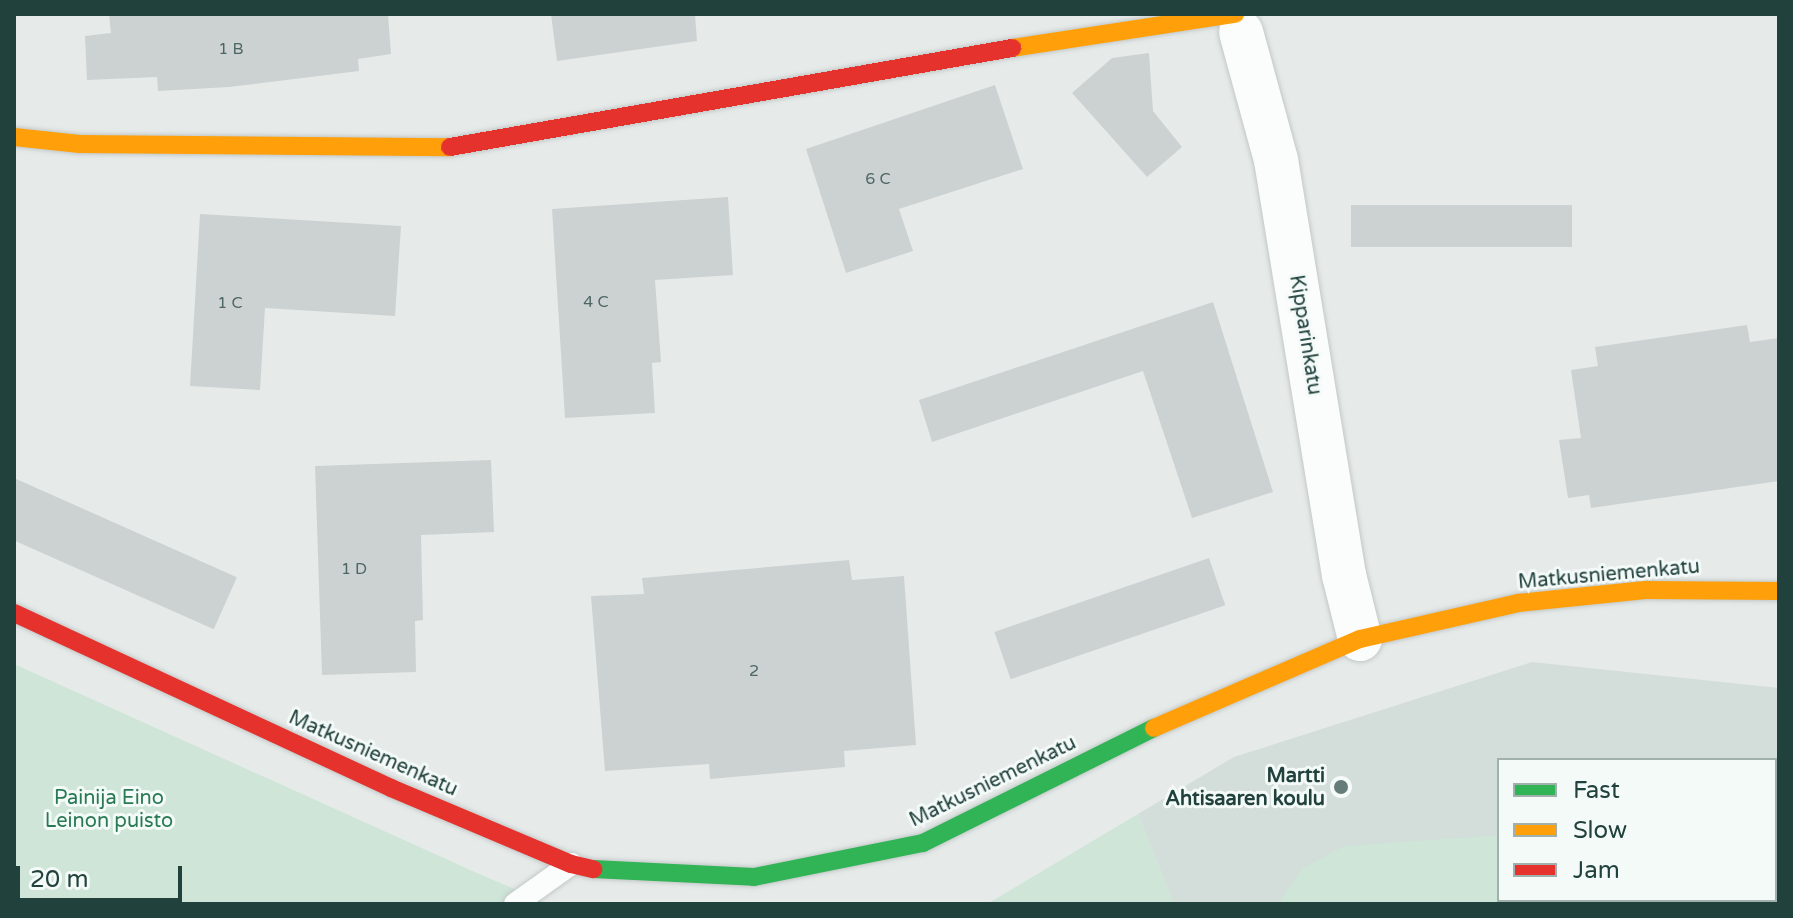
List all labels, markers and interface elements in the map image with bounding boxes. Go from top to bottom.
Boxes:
house number: 1 B [218,39,244,59]
house number: 6 C [865,169,891,189]
street label: Kipparinkatu [1284,273,1326,397]
house number: 4 C [583,292,609,312]
house number: 1 C [217,293,243,313]
street label: Matkusniemenkatu [1517,555,1701,595]
house number: 1 D [341,559,367,579]
house number: 2 [749,661,759,681]
street label: Matkusniemenkatu [285,706,461,802]
street label: Matkusniemenkatu [906,731,1080,833]
legend [1497,758,1777,902]
place label: Martti Ahtisaaren koulu [1165,764,1325,811]
text: Fast [1573,776,1620,805]
marker: Martti Ahtisaaren koulu [1332,778,1350,796]
park label: Painija Eino Leinon puisto [45,787,173,834]
text: Slow [1573,816,1627,845]
scale bar [20,850,186,900]
text: Jam [1573,856,1620,885]
text: 20 m [30,865,88,894]

